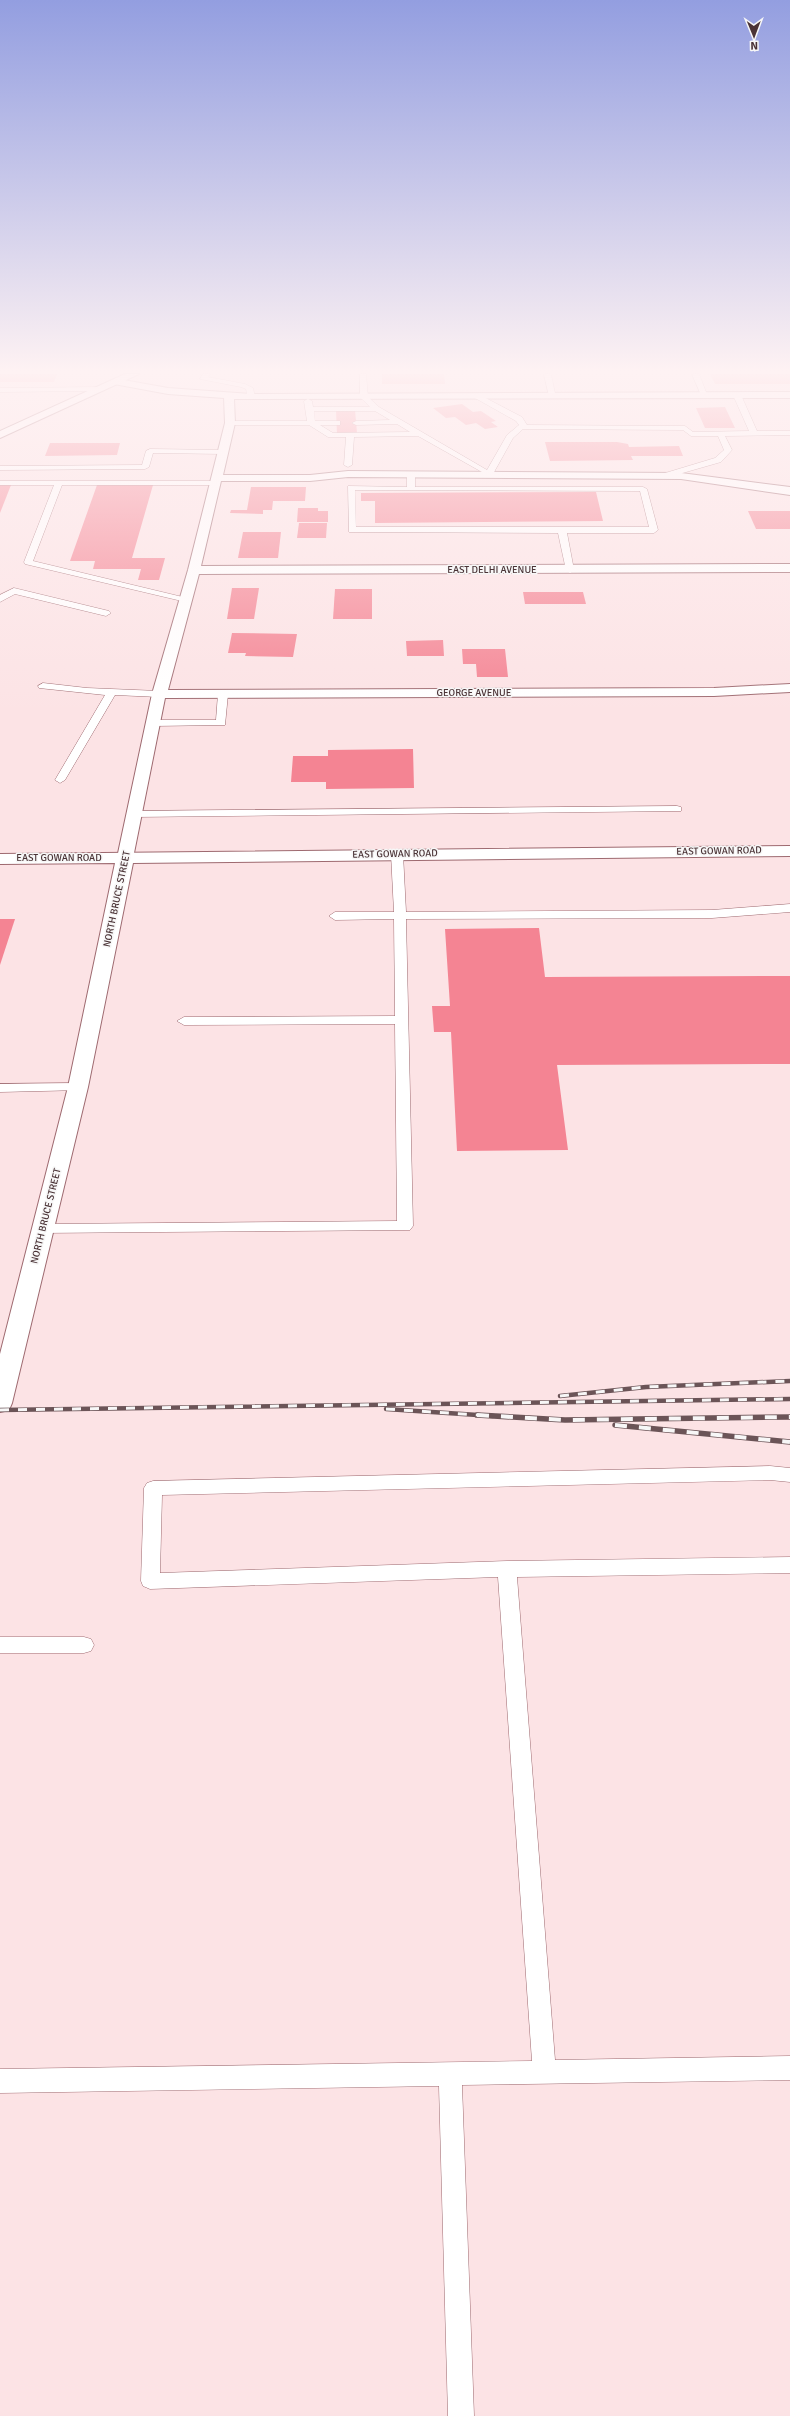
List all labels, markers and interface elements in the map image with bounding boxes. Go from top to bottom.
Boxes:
north arrow [734,16,774,56]
text: N [750,39,758,52]
street label: EAST DELHI AVENUE [447,564,537,576]
street label: GEORGE AVENUE [437,687,512,699]
street label: EAST GOWAN ROAD [676,844,762,858]
street label: EAST GOWAN ROAD [352,847,438,861]
street label: NORTH BRUCE STREET [101,850,133,948]
street label: EAST GOWAN ROAD [16,852,102,864]
street label: NORTH BRUCE STREET [28,1167,64,1265]

